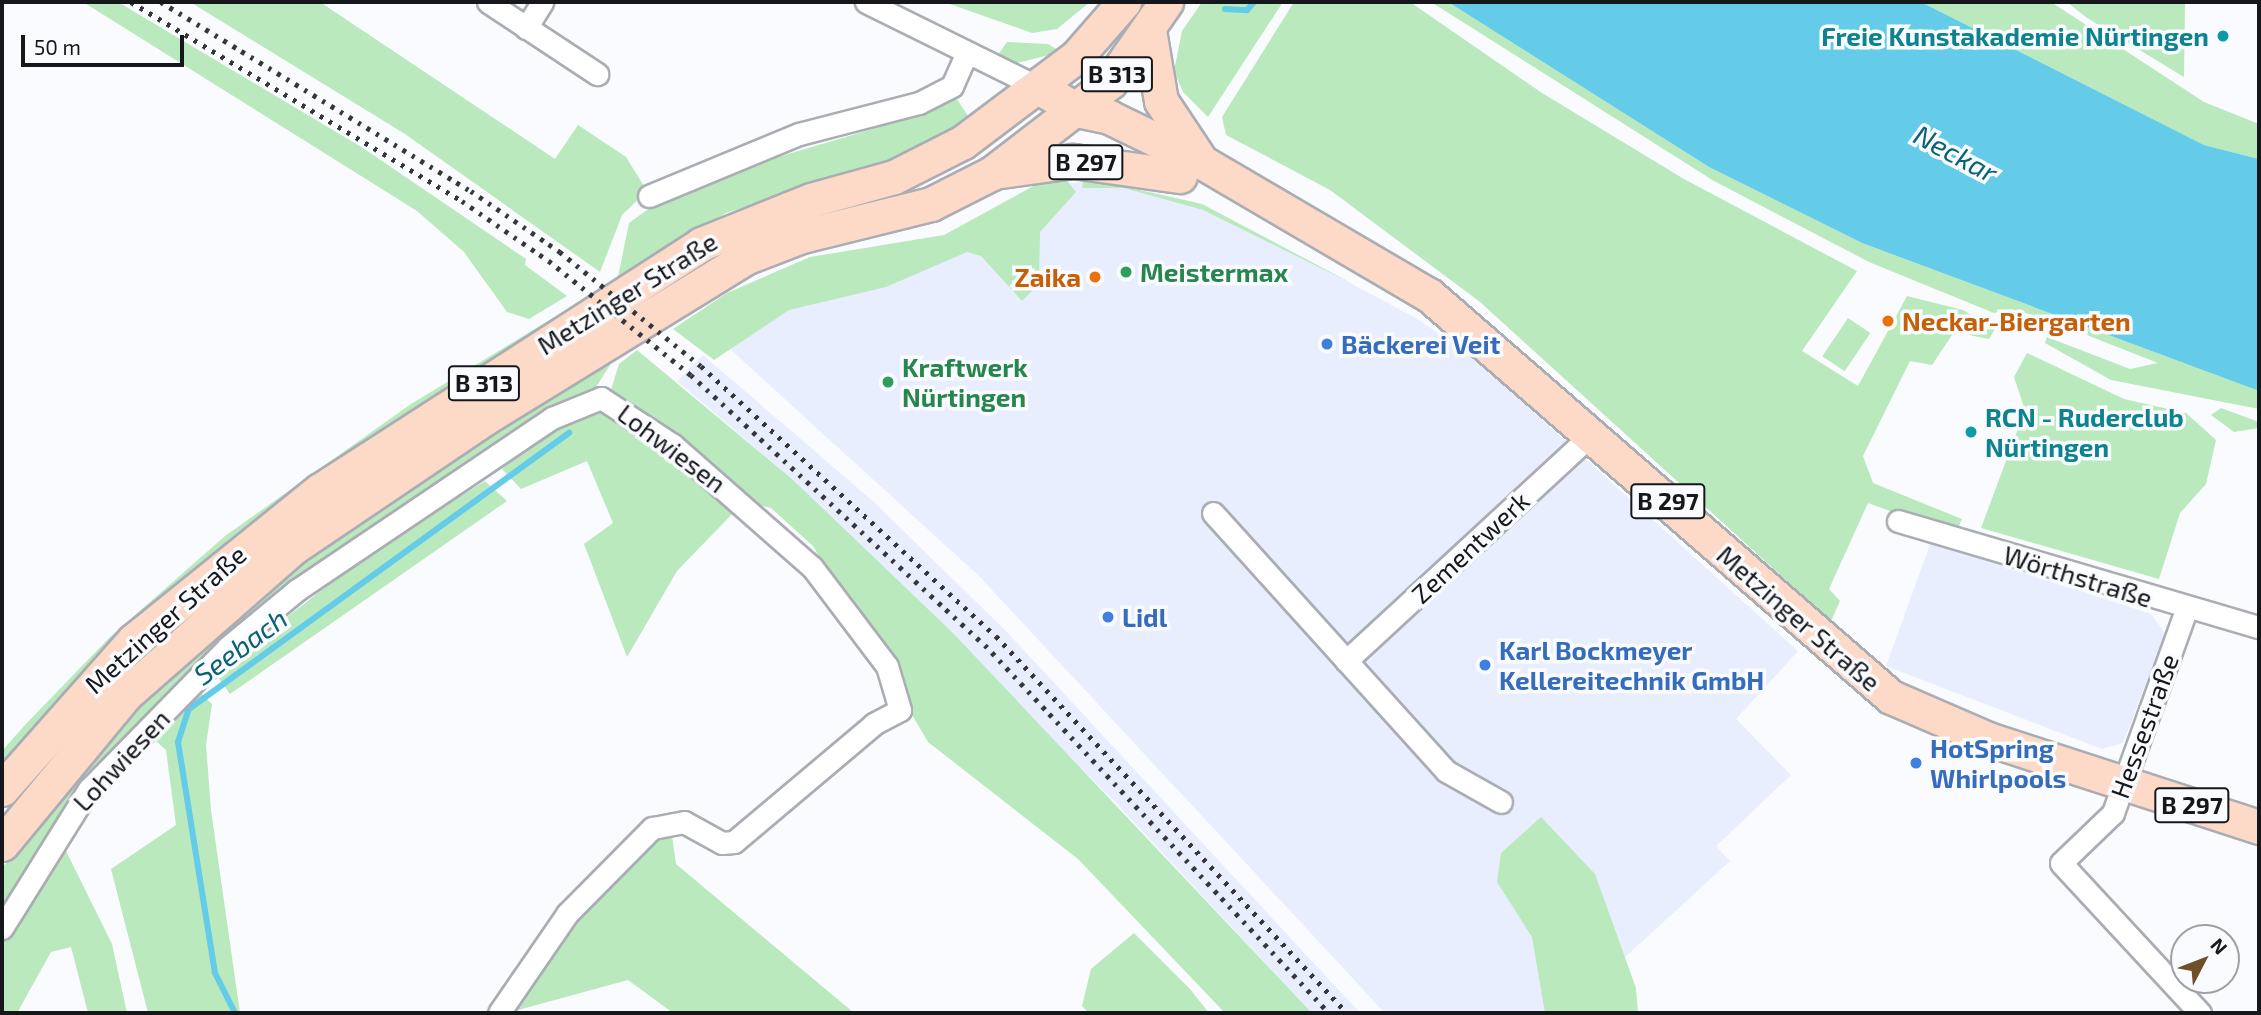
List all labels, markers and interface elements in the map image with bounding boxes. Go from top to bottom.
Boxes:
place label: Freie Kunstakademie Nürtingen [1821,20,2209,52]
scale bar [24,21,187,65]
marker: Freie Kunstakademie Nürtingen [2215,28,2231,44]
text: 50 m [34,34,81,59]
road number: B 313 [1080,54,1154,94]
water label: Neckar [1908,117,2004,189]
road number: B 297 [1048,142,1124,182]
street label: Metzinger Straße [531,225,723,361]
place label: Meistermax [1140,256,1288,288]
place label: Zaika [1014,261,1081,293]
marker: Meistermax [1118,264,1134,280]
marker: Zaika [1087,269,1103,285]
place label: Neckar-Biergarten [1902,305,2131,337]
marker: Neckar-Biergarten [1880,313,1896,329]
place label: Bäckerei Veit [1341,328,1501,360]
marker: Bäckerei Veit [1319,336,1335,352]
place label: Kraftwerk Nürtingen [902,351,1028,412]
road number: B 313 [447,362,521,404]
marker: Kraftwerk Nürtingen [880,374,896,390]
street label: Lohwiesen [612,397,732,499]
place label: RCN - Ruderclub Nürtingen [1985,401,2184,462]
marker: RCN - Ruderclub Nürtingen [1963,424,1979,440]
road number: B 297 [1630,480,1706,522]
street label: Zementwerk [1405,485,1535,609]
street label: Metzinger Straße [78,538,252,700]
street label: Metzinger Straße [1711,538,1887,698]
street label: Wörthstraße [2000,539,2156,613]
water label: Seebach [187,601,293,691]
place label: Lidl [1122,601,1167,633]
marker: Lidl [1100,609,1116,625]
place label: Karl Bockmeyer Kellereitechnik GmbH [1499,634,1764,696]
street label: Hessestraße [2104,650,2184,802]
marker: Karl Bockmeyer Kellereitechnik GmbH [1477,657,1493,673]
street label: Lohwiesen [66,703,176,817]
place label: HotSpring Whirlpools [1930,732,2066,794]
marker: HotSpring Whirlpools [1908,755,1924,771]
road number: B 297 [2154,784,2230,826]
north arrow [2170,924,2240,994]
text: N [2206,933,2233,959]

